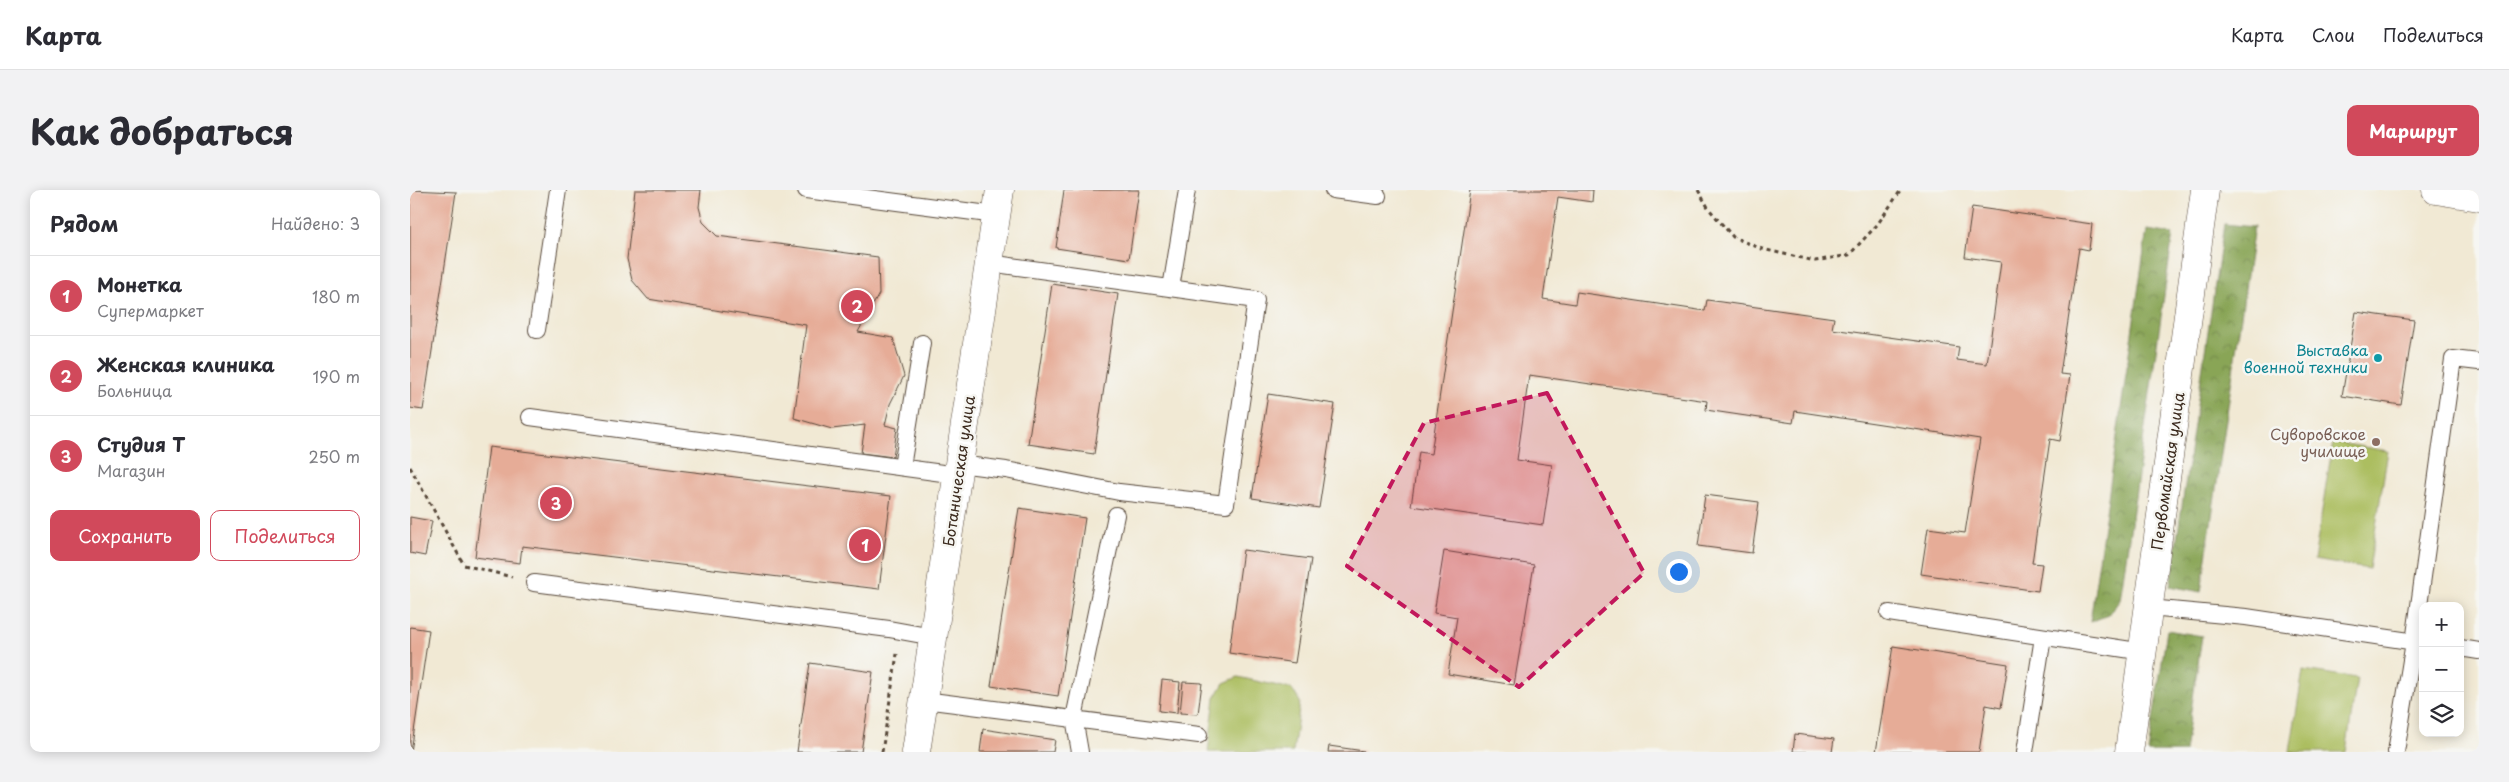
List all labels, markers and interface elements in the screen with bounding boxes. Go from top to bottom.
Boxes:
text: Карта [25,17,102,53]
text: Карта [2231,21,2284,48]
text: Слои [2312,21,2355,48]
text: Поделиться [2383,21,2484,48]
text: Как добраться [30,104,294,157]
button: Маршрут [2347,105,2479,156]
text: Рядом [50,207,118,239]
text: Найдено: 3 [271,211,360,235]
text: Монетка [97,270,182,298]
text: 1 [62,284,70,308]
text: 180 m [312,284,360,308]
pin: 2 [841,287,873,325]
text: Супермаркет [97,298,204,322]
place label: Выставка военной техники [2244,338,2369,378]
text: Женская клиника [97,350,275,378]
marker: Выставка военной техники [2372,352,2384,364]
text: 2 [60,364,72,388]
text: 190 m [312,364,360,388]
text: Больница [97,378,172,402]
street label: Первомайская улица [2145,390,2190,551]
street label: Ботаническая улица [936,393,980,548]
place label: Суворовское училище [2270,422,2366,462]
text: Студия Т [97,430,185,458]
marker: Суворовское училище [2370,436,2382,448]
text: 3 [61,444,71,468]
text: 250 m [309,444,360,468]
text: Магазин [97,458,166,482]
pin: 3 [540,484,572,522]
button: Сохранить [50,510,200,561]
button: Поделиться [210,510,360,561]
pin: 1 [849,526,881,564]
your location [1666,559,1692,585]
map controls [2419,602,2464,737]
button: + [2419,602,2464,647]
button: − [2419,647,2464,692]
button: layers [2419,692,2464,737]

